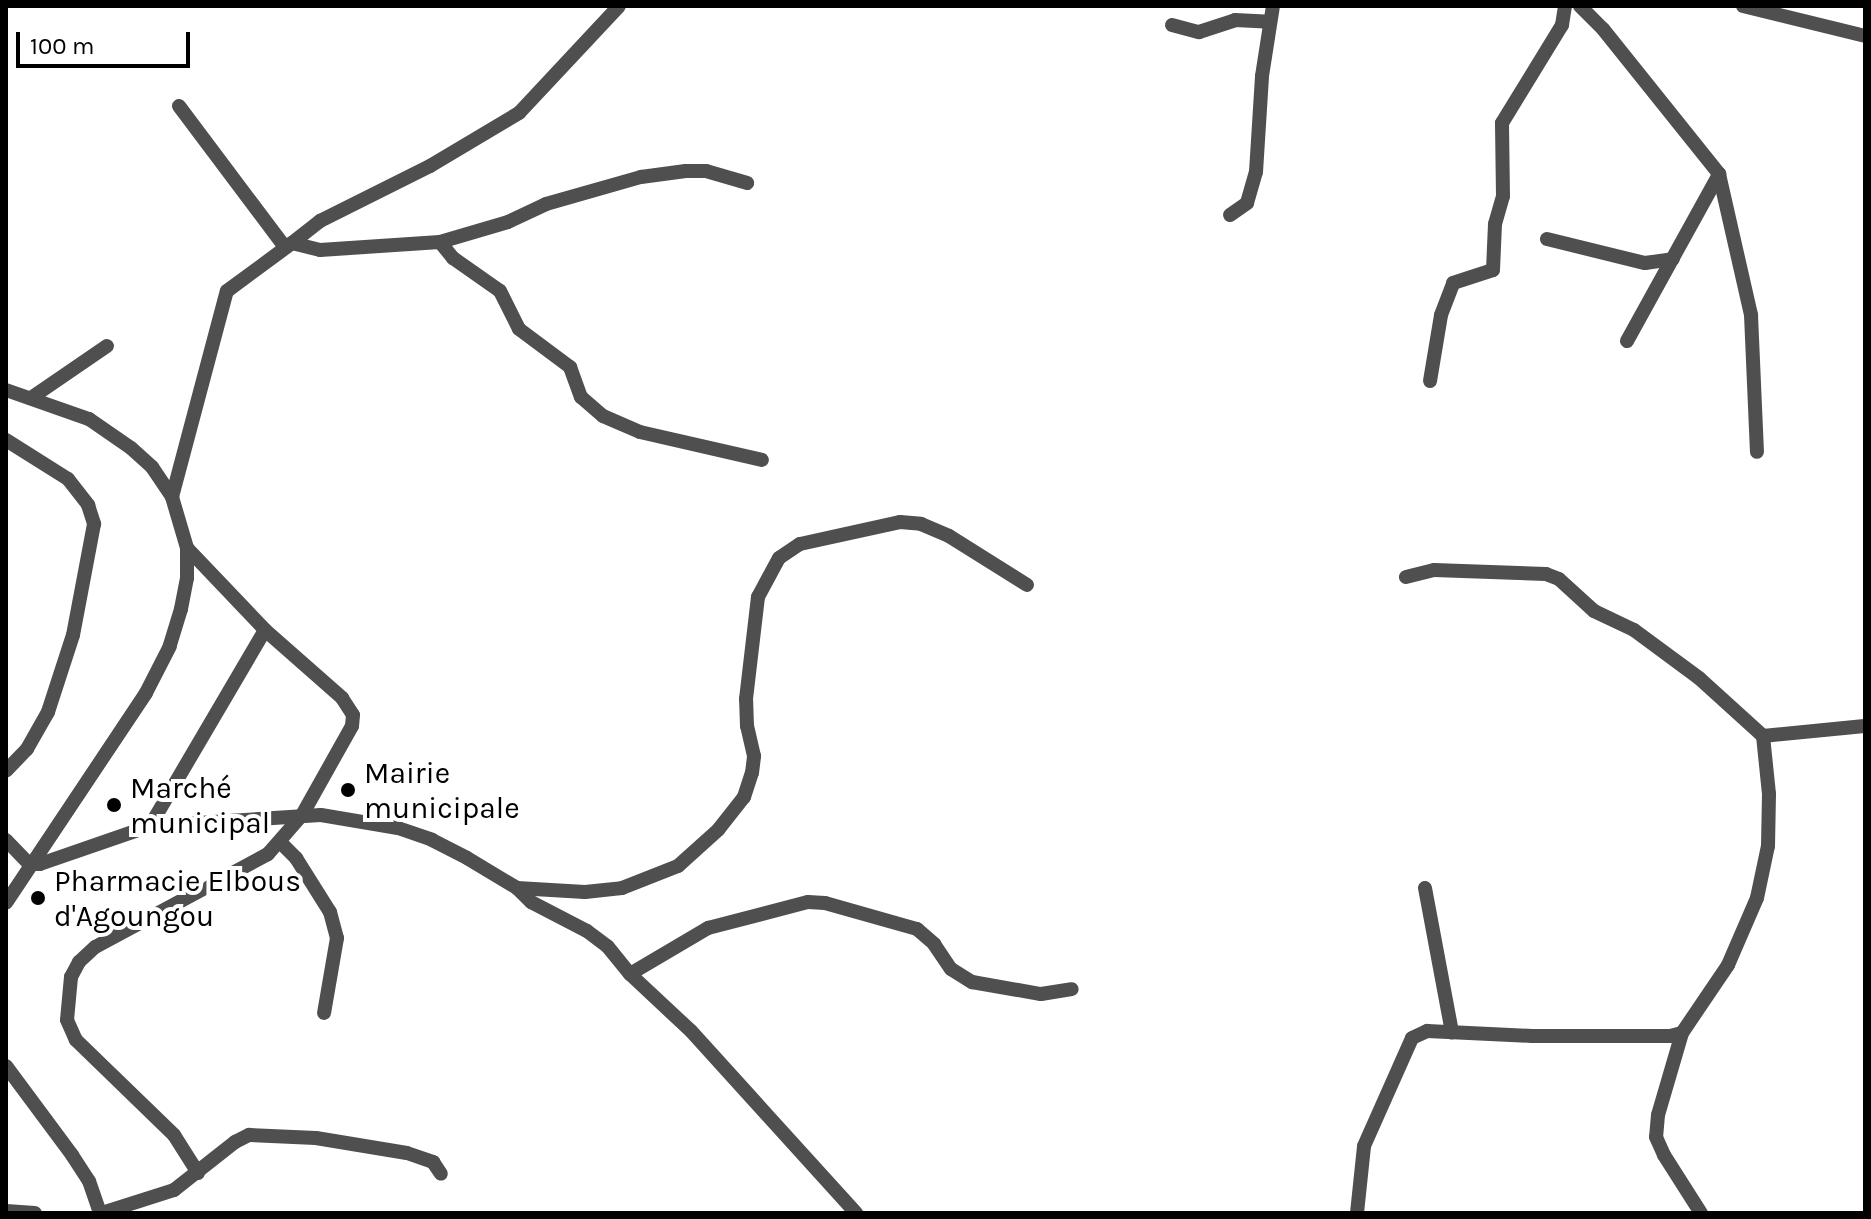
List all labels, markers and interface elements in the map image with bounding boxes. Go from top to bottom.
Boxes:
scale bar [20,16,194,66]
text: 100 m [30,32,95,60]
place label: Mairie municipale [364,755,520,826]
place label: Marché municipal [130,770,270,840]
marker: Mairie municipale [339,781,357,799]
marker: Marché municipal [105,796,123,814]
place label: Pharmacie Elbous d'Agoungou [54,863,301,934]
marker: Pharmacie Elbous d'Agoungou [29,889,47,907]

